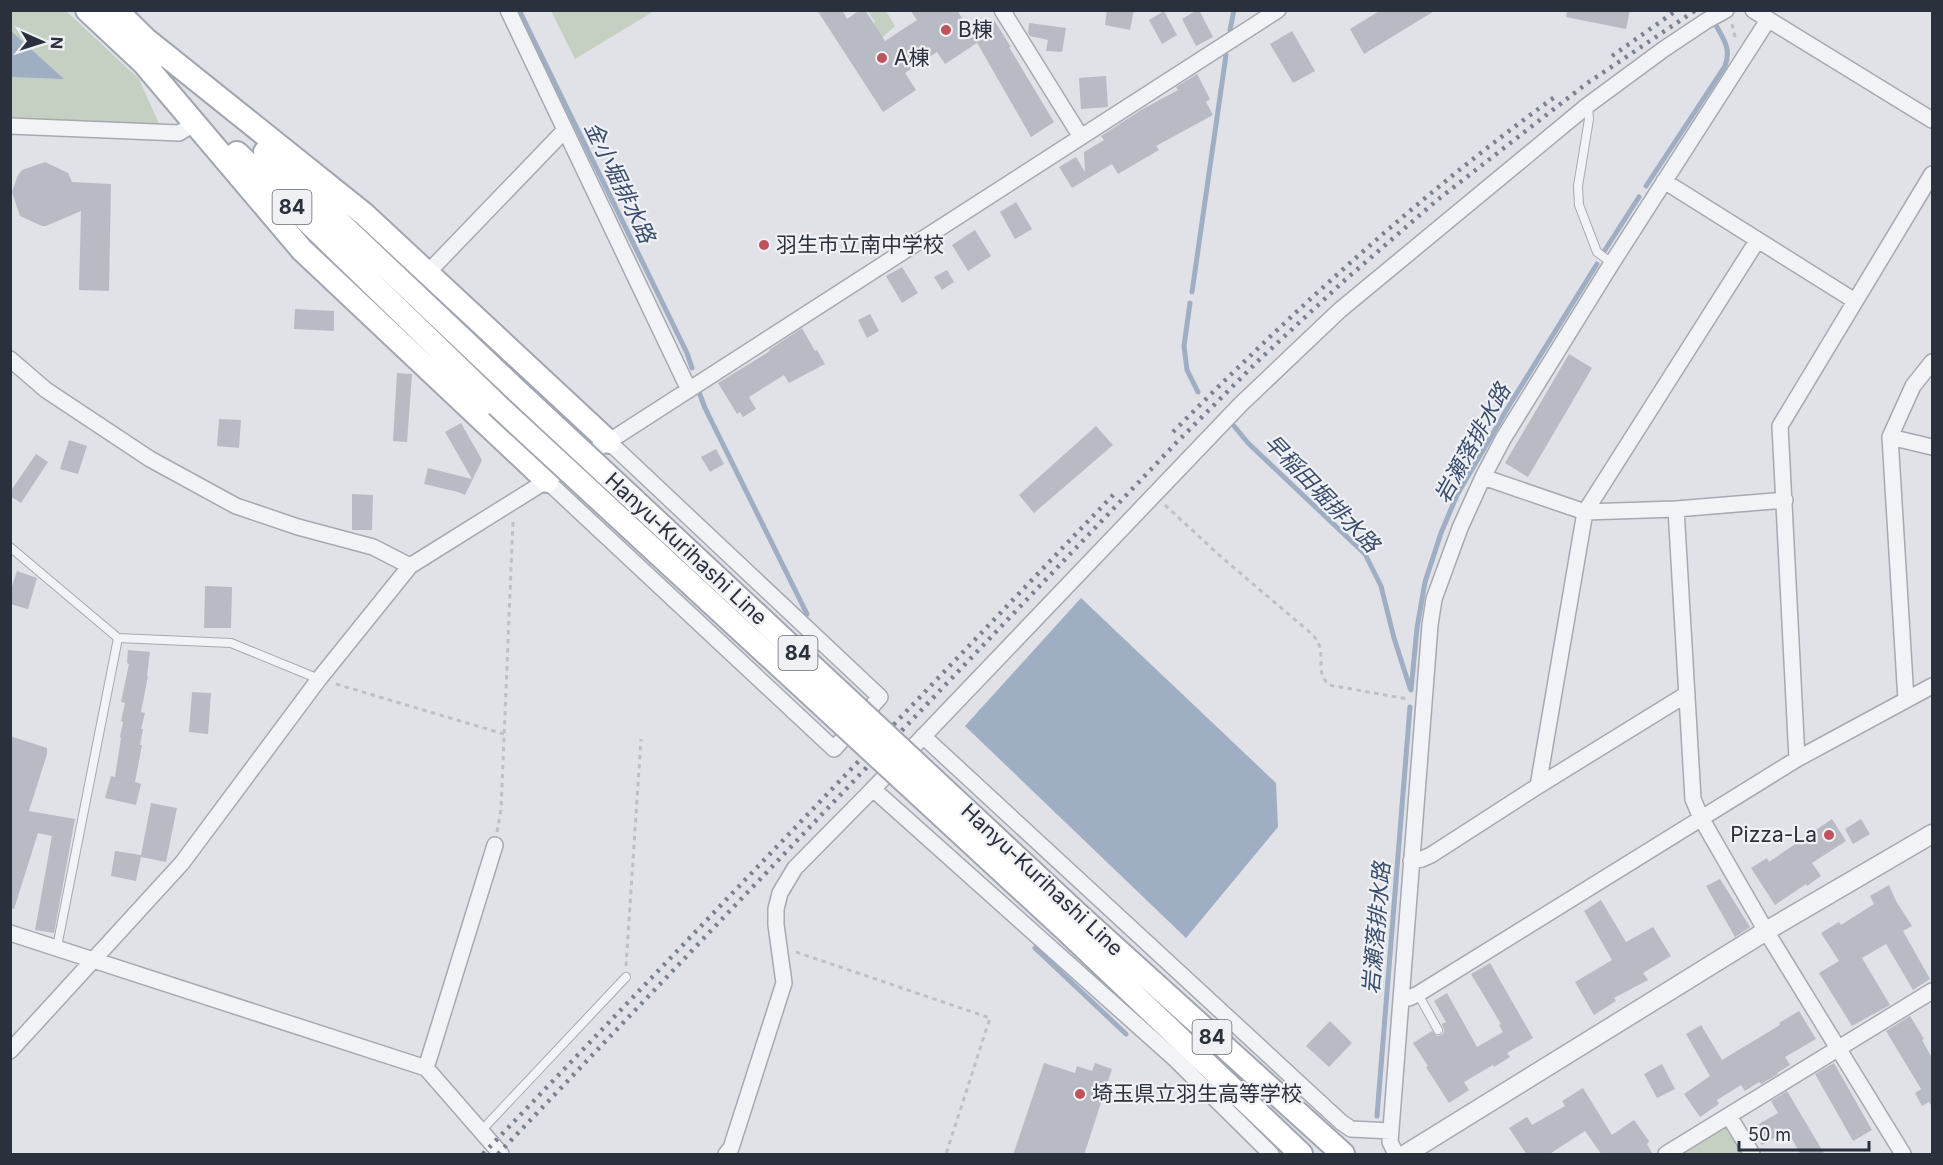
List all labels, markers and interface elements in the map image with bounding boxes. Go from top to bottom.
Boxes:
north arrow [12,12,72,72]
place label: B棟 [958,17,993,42]
marker: B棟 [939,23,953,37]
text: N [47,36,67,49]
place label: A棟 [894,45,930,70]
marker: A棟 [875,51,889,65]
water label: 金小堀排水路 [579,117,661,249]
road number: 84 [272,190,312,224]
place label: 羽生市立南中学校 [776,232,944,257]
marker: 羽生市立南中学校 [757,238,771,252]
water label: 岩瀬落排水路 [1429,377,1516,507]
water label: 早稲田堀排水路 [1259,429,1386,559]
street label: Hanyu-Kurihashi Line [600,467,772,630]
road number: 84 [778,636,818,670]
street label: Hanyu-Kurihashi Line [956,798,1128,961]
place label: Pizza-La [1730,822,1817,847]
marker: Pizza-La [1822,828,1836,842]
water label: 岩瀬落排水路 [1357,859,1395,995]
road number: 84 [1192,1020,1232,1054]
place label: 埼玉県立羽生高等学校 [1092,1081,1302,1106]
marker: 埼玉県立羽生高等学校 [1073,1087,1087,1101]
scale bar [1739,1114,1870,1152]
text: 50 m [1748,1124,1791,1145]

